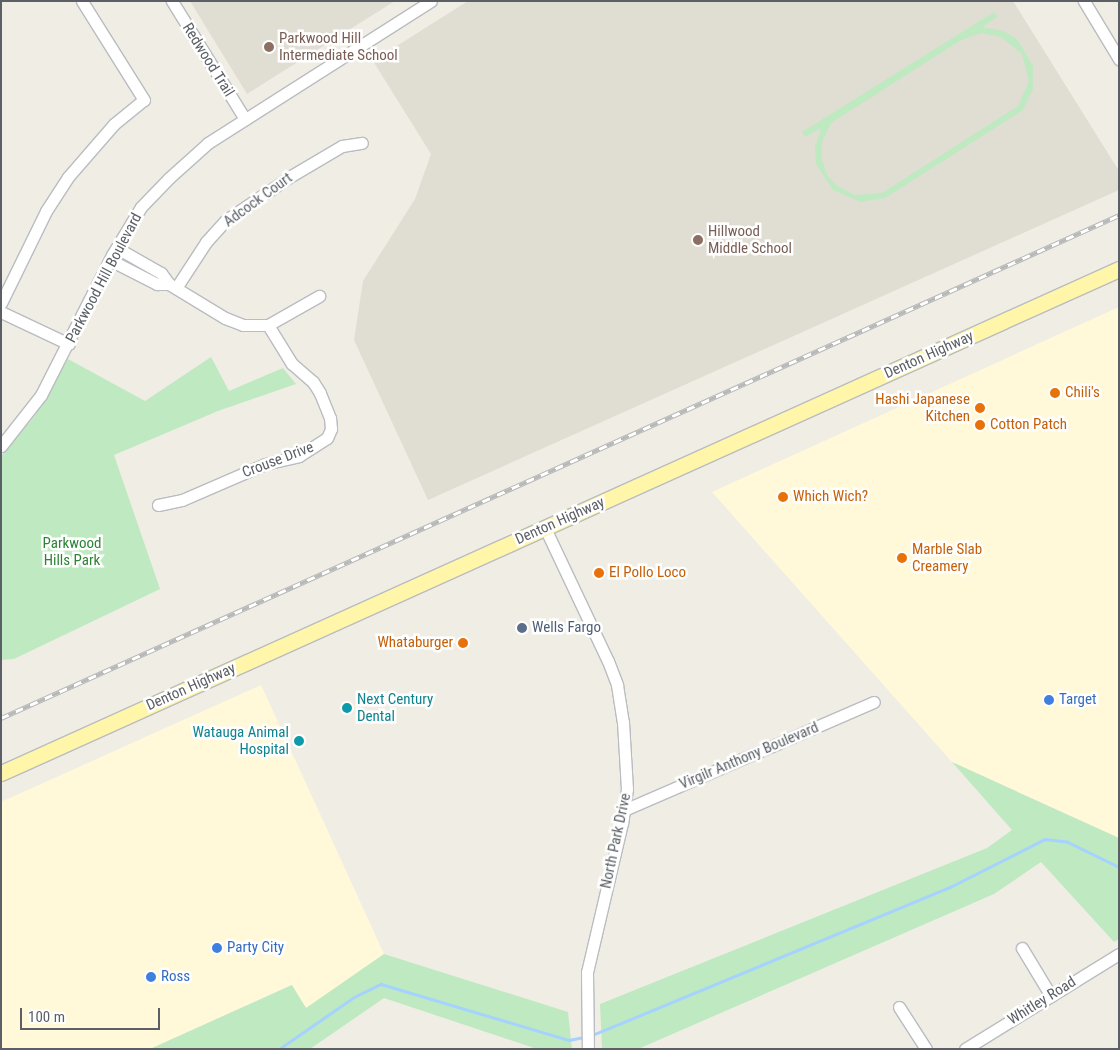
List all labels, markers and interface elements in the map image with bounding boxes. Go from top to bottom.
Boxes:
street label: Redwood Trail [178,20,238,100]
place label: Parkwood Hill Intermediate School [279,29,398,64]
marker: Parkwood Hill Intermediate School [263,41,275,53]
street label: Adcock Court [220,169,296,231]
street label: Parkwood Hill Boulevard [62,210,146,346]
place label: Hillwood Middle School [708,222,792,257]
marker: Hillwood Middle School [692,234,704,246]
street label: Denton Highway [882,327,976,383]
place label: Chili's [1065,384,1100,402]
marker: Chili's [1049,387,1061,399]
place label: Hashi Japanese Kitchen [875,390,970,425]
marker: Hashi Japanese Kitchen [974,402,986,414]
place label: Cotton Patch [990,416,1067,434]
marker: Cotton Patch [974,419,986,431]
street label: Crouse Drive [240,438,316,482]
place label: Which Wich? [793,488,868,506]
marker: Which Wich? [777,491,789,503]
street label: Denton Highway [513,493,607,549]
park label: Parkwood Hills Park [43,534,101,569]
place label: Marble Slab Creamery [912,540,982,575]
marker: Marble Slab Creamery [896,552,908,564]
place label: El Pollo Loco [609,564,686,582]
marker: El Pollo Loco [593,567,605,579]
place label: Wells Fargo [532,619,601,637]
marker: Wells Fargo [516,622,528,634]
place label: Whataburger [377,634,453,652]
marker: Whataburger [457,637,469,649]
street label: Denton Highway [144,659,238,715]
place label: Next Century Dental [357,690,433,725]
place label: Target [1059,691,1096,709]
marker: Target [1043,694,1055,706]
marker: Next Century Dental [341,702,353,714]
street label: Virgilr Anthony Boulevard [677,719,821,793]
place label: Watauga Animal Hospital [192,723,289,758]
marker: Watauga Animal Hospital [293,735,305,747]
street label: North Park Drive [597,792,635,890]
place label: Party City [227,939,284,957]
marker: Party City [211,942,223,954]
place label: Ross [161,968,190,986]
marker: Ross [145,971,157,983]
street label: Whitley Road [1005,973,1079,1029]
scale bar [22,998,162,1030]
text: 100 m [28,1008,65,1026]

